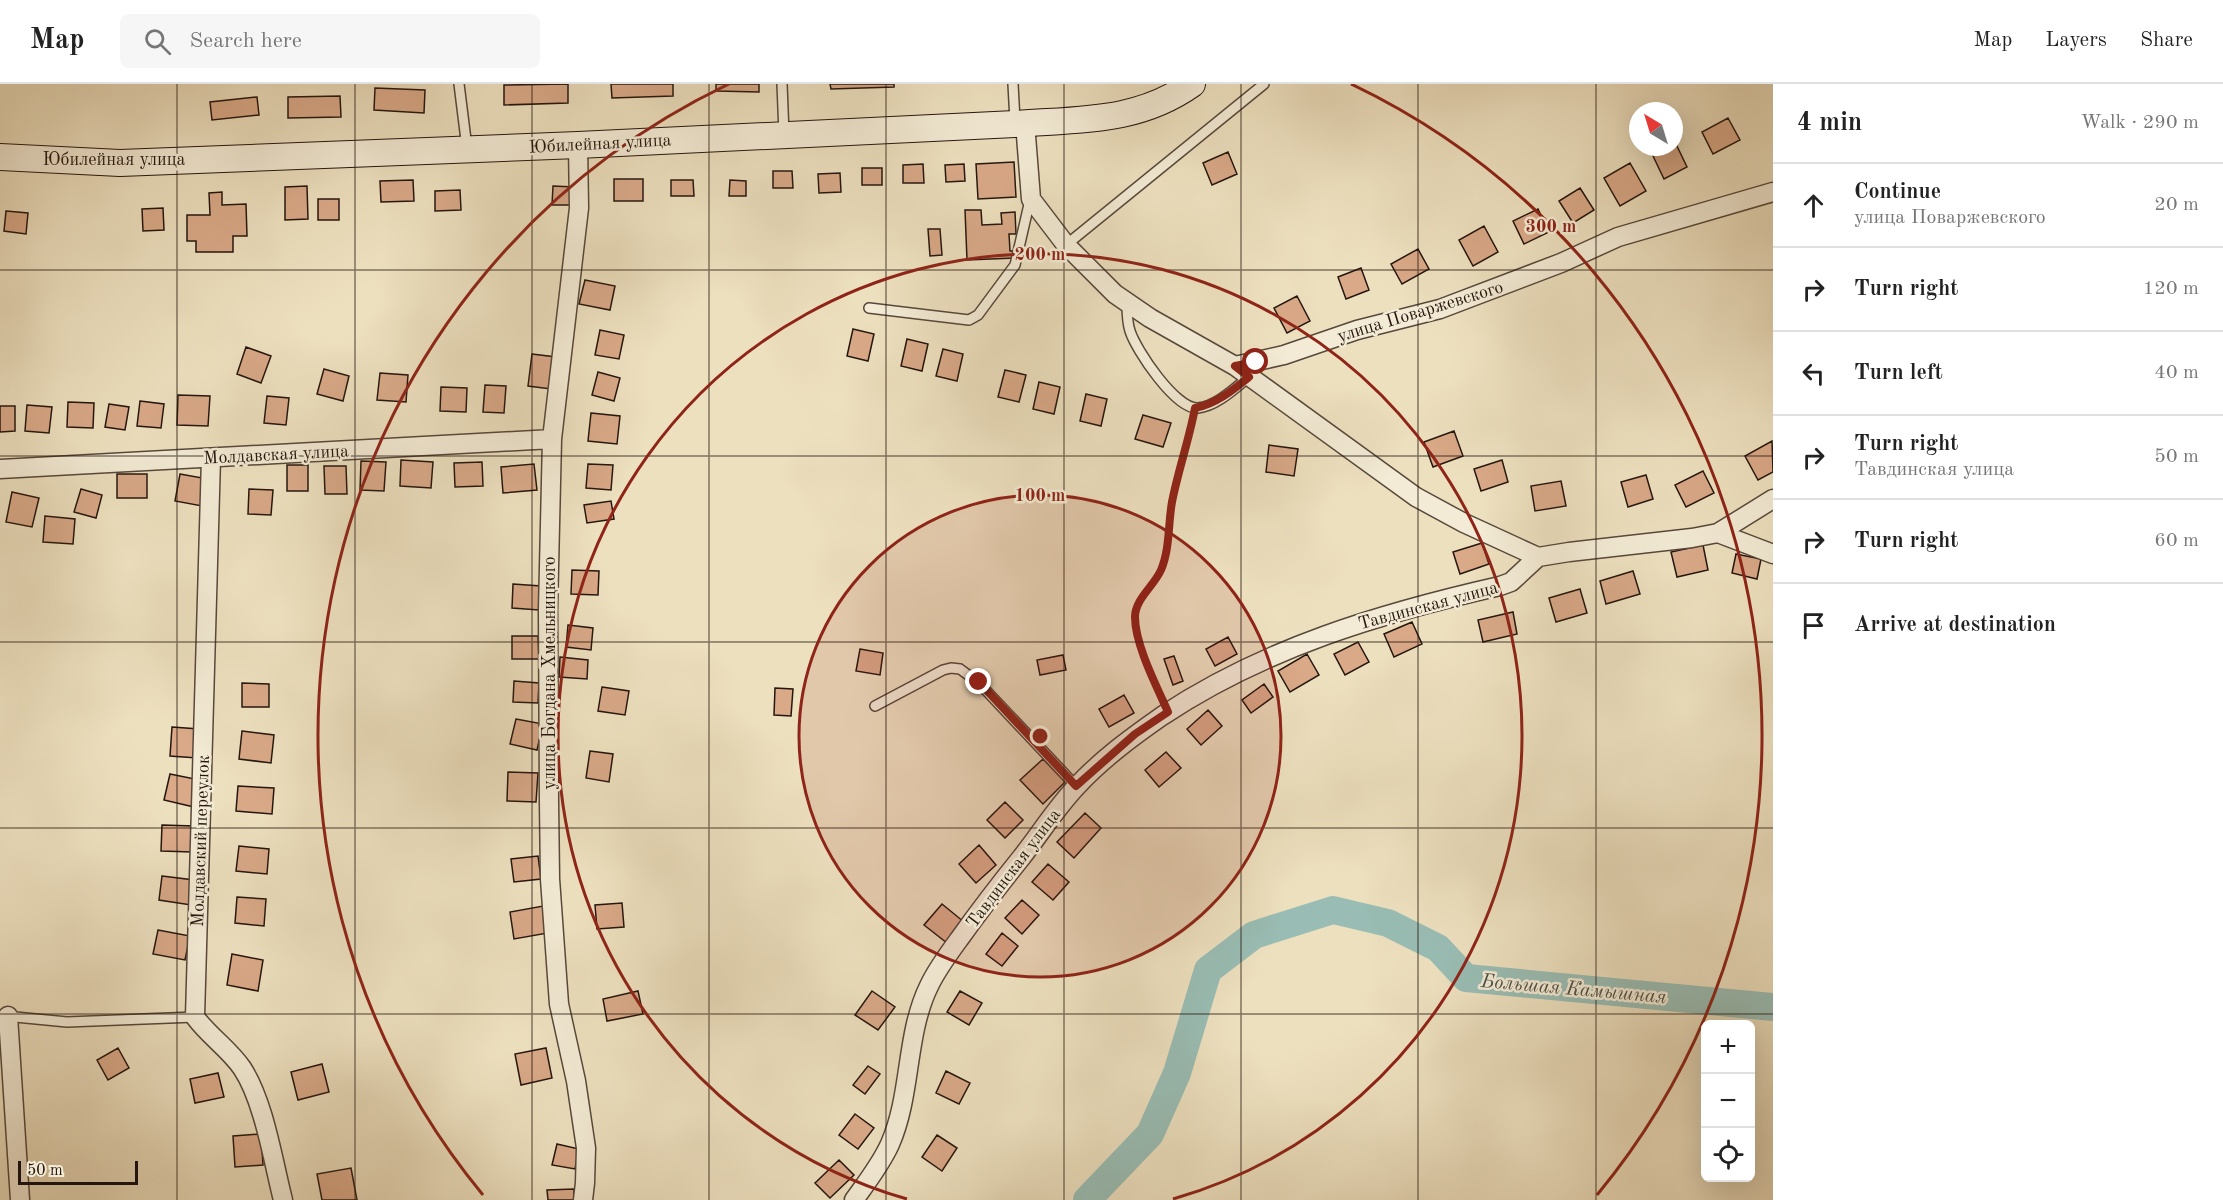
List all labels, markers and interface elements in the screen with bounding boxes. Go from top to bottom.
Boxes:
search box [120,14,540,68]
icon: search [141,25,174,58]
text: Map [30,27,84,55]
text: Search here [189,30,302,52]
text: Map [1973,30,2012,51]
text: Layers [2045,30,2107,51]
text: Share [2140,30,2193,51]
north arrow [1629,102,1683,156]
text: 4 min [1797,110,1862,136]
text: Walk · 290 m [2080,113,2199,133]
street label: Юбилейная улица [528,131,672,157]
street label: Юбилейная улица [43,151,186,169]
text: Continue [1854,181,1941,203]
icon: ahead [1797,189,1830,222]
text: 20 m [2154,195,2199,215]
text: улица Поваржевского [1854,208,2046,228]
text: 300 m [1526,218,1576,236]
text: 200 m [1015,246,1065,264]
icon: right [1797,273,1830,306]
street label: улица Поваржевского [1335,278,1505,346]
text: Turn right [1854,278,1958,300]
text: 120 m [2143,279,2199,299]
route start [1242,348,1268,374]
icon: left [1797,357,1830,390]
text: Turn left [1854,362,1943,384]
text: 40 m [2154,363,2199,383]
text: Turn right [1854,433,1958,455]
icon: right [1797,441,1830,474]
street label: Молдавская улица [203,442,349,468]
text: 50 m [2154,447,2199,467]
text: Тавдинская улица [1854,460,2014,480]
text: 100 m [1015,487,1065,505]
icon: right [1797,525,1830,558]
text: Turn right [1854,530,1958,552]
text: 60 m [2154,531,2199,551]
street label: улица Богдана Хмельницкого [541,556,559,790]
street label: Тавдинская улица [1356,579,1500,633]
icon: arrive [1797,609,1830,642]
text: Arrive at destination [1854,614,2056,636]
route end [965,668,991,694]
centre of rings [1030,726,1050,746]
street label: Молдавский переулок [189,755,213,927]
street label: Тавдинская улица [963,806,1064,932]
water label: Большая Камышная [1479,972,1667,1008]
map controls [1701,1020,1755,1182]
button: + [1701,1020,1755,1074]
button: − [1701,1074,1755,1128]
button: locate [1701,1128,1755,1182]
scale bar [18,1158,138,1186]
text: 50 m [27,1163,63,1179]

